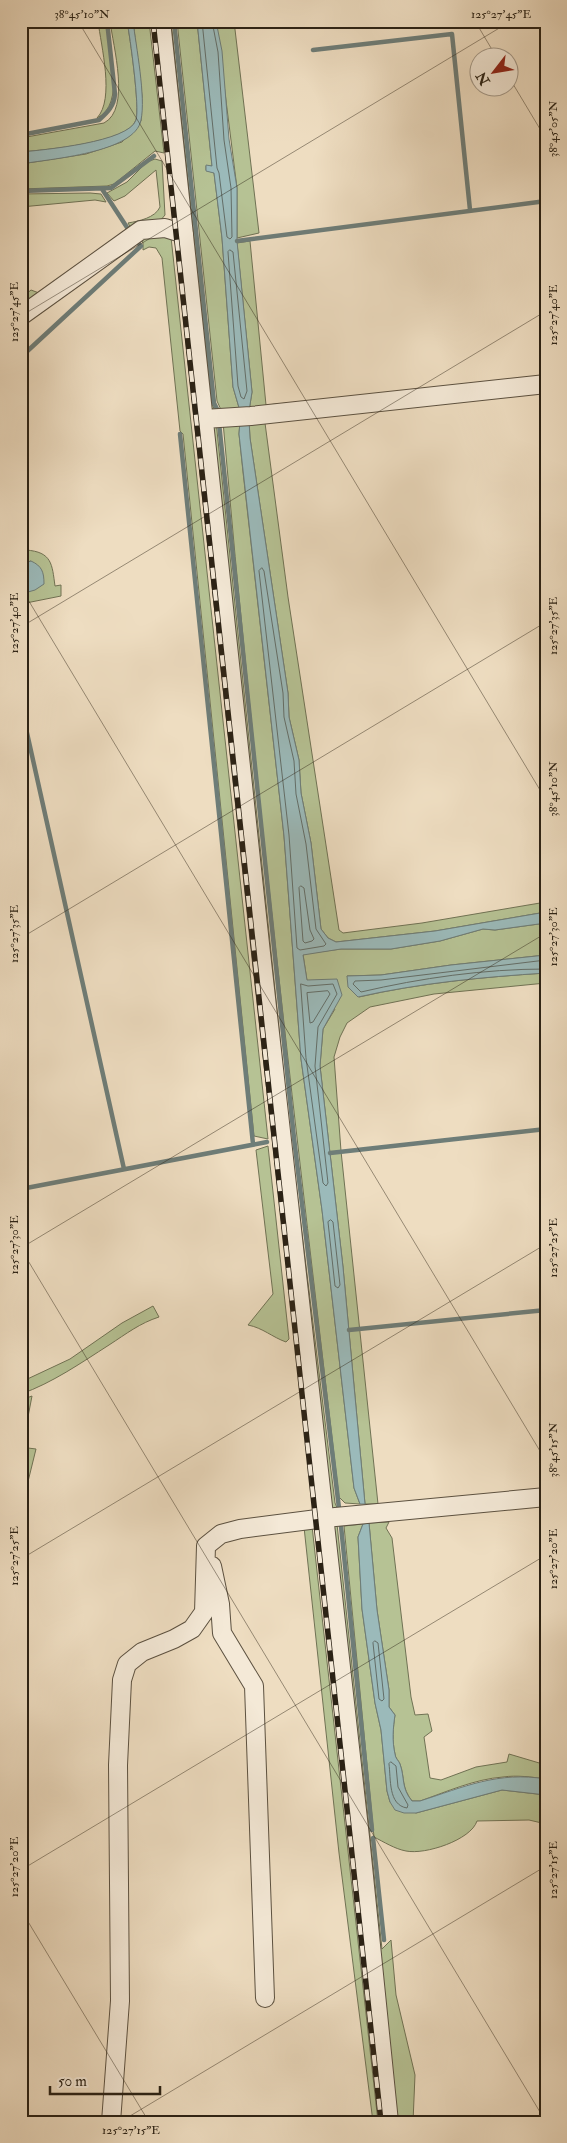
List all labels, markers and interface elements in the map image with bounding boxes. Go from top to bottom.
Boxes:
text: 38°45'10"N [54,7,110,22]
text: 125°27'45"E [471,7,531,22]
north arrow [470,48,520,98]
text: N [473,68,494,89]
text: 38°45'05"N [546,100,561,157]
text: 125°27'45"E [7,282,22,342]
text: 125°27'40"E [546,284,561,345]
text: 125°27'40"E [7,592,22,653]
text: 125°27'35"E [546,597,561,655]
text: 38°45'10"N [546,761,561,817]
text: 125°27'35"E [7,905,22,963]
text: 125°27'30"E [546,907,561,967]
text: 125°27'30"E [7,1215,22,1275]
text: 125°27'25"E [546,1218,561,1278]
text: 38°45'15"N [546,1422,561,1477]
text: 125°27'25"E [7,1526,22,1586]
text: 125°27'20"E [546,1528,561,1589]
text: 125°27'20"E [7,1836,22,1897]
text: 125°27'15"E [546,1841,561,1899]
scale bar [50,2063,160,2095]
text: 50 m [58,2072,87,2091]
text: 125°27'15"E [102,2123,160,2138]

